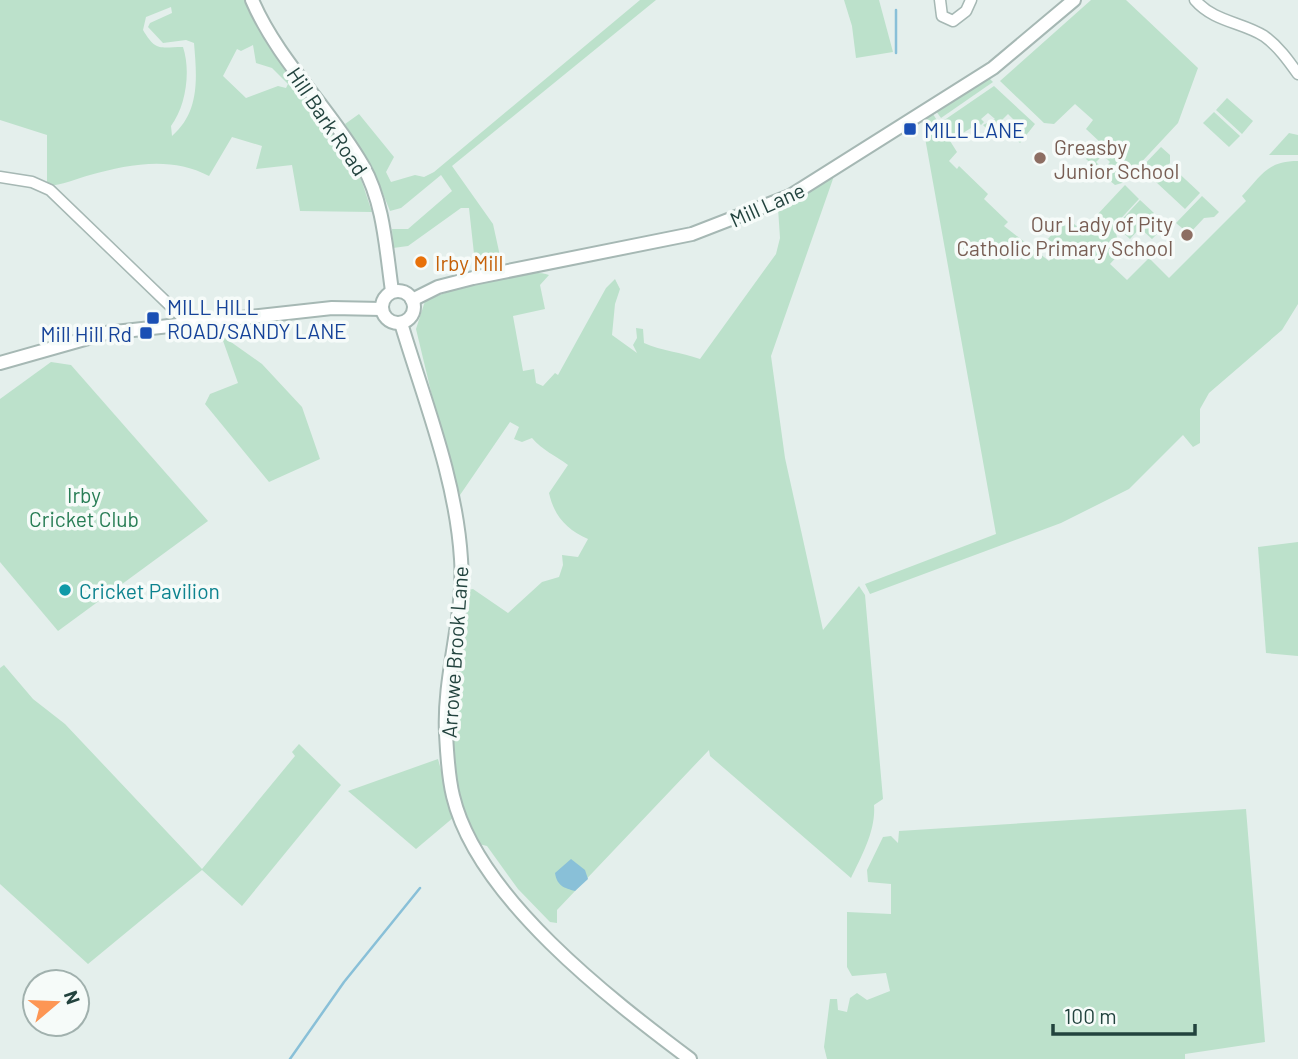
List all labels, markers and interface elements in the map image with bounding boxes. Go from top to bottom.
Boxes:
street label: Hill Bark Road [283,62,373,180]
place label: MILL LANE [924,117,1025,142]
marker: MILL LANE [902,121,918,137]
place label: Greasby Junior School [1054,134,1179,183]
marker: Greasby Junior School [1032,150,1048,166]
street label: Mill Lane [726,176,808,232]
place label: Our Lady of Pity Catholic Primary School [956,211,1173,260]
marker: Our Lady of Pity Catholic Primary School [1179,227,1195,243]
place label: Irby Mill [435,250,503,275]
marker: Irby Mill [413,254,429,270]
place label: MILL HILL ROAD/SANDY LANE [167,294,347,343]
marker: MILL HILL ROAD/SANDY LANE [145,310,161,326]
place label: Mill Hill Rd [41,321,132,346]
marker: Mill Hill Rd [138,325,154,341]
park label: Irby Cricket Club [29,482,139,531]
street label: Arrowe Brook Lane [436,565,472,739]
place label: Cricket Pavilion [79,578,220,603]
marker: Cricket Pavilion [57,582,73,598]
north arrow [21,968,91,1038]
text: N [60,988,85,1007]
scale bar [1053,992,1195,1036]
text: 100 m [1064,1003,1117,1028]

